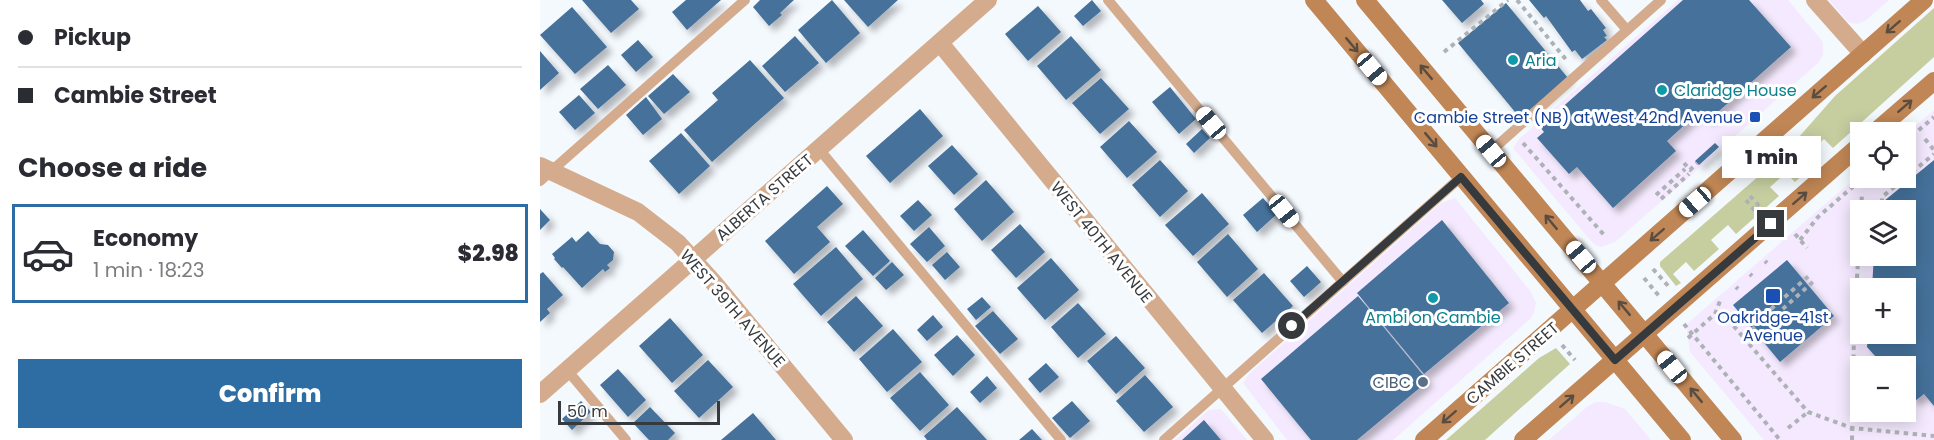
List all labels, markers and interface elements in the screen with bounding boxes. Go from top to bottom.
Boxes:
one-way arrow [1886,20,1901,34]
text: Pickup [54,22,131,53]
one-way arrow [1345,37,1358,53]
car [1354,49,1390,89]
place label: Aria [1525,49,1557,72]
marker: Aria [1506,53,1520,67]
one-way arrow [1420,65,1433,81]
place label: Claridge House [1674,79,1797,102]
text: Cambie Street [54,80,217,111]
marker: Claridge House [1655,83,1669,97]
one-way arrow [1812,85,1827,99]
one-way arrow [1897,99,1912,113]
car [1193,103,1229,143]
place label: Cambie Street (NB) at West 42nd Avenue [1414,106,1743,129]
marker: Cambie Street (NB) at West 42nd Avenue [1748,110,1762,124]
map controls [1850,122,1916,422]
button: locate [1850,122,1916,188]
car [1473,131,1509,171]
one-way arrow [1424,132,1438,147]
callout: 1 min [1722,137,1820,179]
text: 1 min [1745,143,1798,171]
street label: ALBERTA STREET [711,148,818,246]
text: Choose a ride [18,149,207,186]
street label: WEST 40TH AVENUE [1045,177,1158,308]
car [1676,183,1714,221]
car [1266,191,1302,231]
one-way arrow [1792,191,1807,205]
button: layers [1850,200,1916,266]
route end [1757,210,1784,237]
one-way arrow [1544,215,1558,230]
text: Economy [93,223,198,254]
icon: car [21,227,75,281]
one-way arrow [1650,228,1665,242]
car [1563,237,1599,277]
text: $2.98 [458,238,519,269]
street label: WEST 39TH AVENUE [675,244,790,372]
text: 1 min · 18:23 [93,256,205,284]
button: + [1850,278,1916,344]
marker: Oakridge-41st Avenue [1764,287,1782,305]
marker: Ambi on Cambie [1426,291,1440,305]
one-way arrow [1617,300,1630,316]
place label: Ambi on Cambie [1365,306,1501,329]
place label: Oakridge-41st Avenue [1717,306,1829,347]
route start [1278,312,1305,339]
street label: CAMBIE STREET [1461,316,1564,410]
car [1654,347,1690,387]
button: − [1850,356,1916,422]
button: Confirm [18,359,522,428]
place label: CIBC [1373,371,1411,394]
marker: CIBC [1416,375,1430,389]
one-way arrow [1689,388,1703,403]
one-way arrow [1559,394,1574,408]
scale bar [558,398,720,426]
text: 50 m [567,400,608,423]
one-way arrow [1442,410,1457,424]

